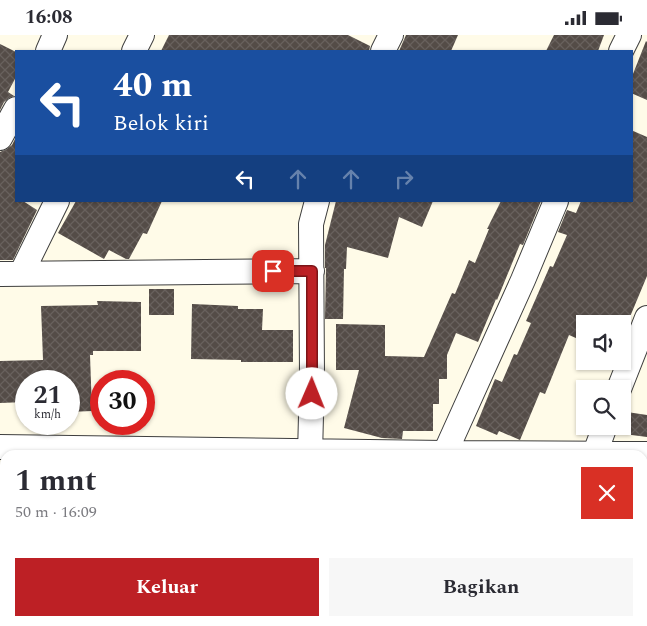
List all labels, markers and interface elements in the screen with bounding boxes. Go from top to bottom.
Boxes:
text: 16:08 [25,3,73,32]
text: 40 m [113,59,193,112]
icon: left [30,70,95,135]
text: Belok kiri [113,107,209,140]
icon: left [231,165,259,193]
icon: ahead [284,165,312,193]
icon: ahead [337,165,365,193]
icon: right [390,165,418,193]
pin [252,250,294,292]
icon: arrive [259,257,287,285]
map controls [576,315,631,435]
button: sound [576,315,631,370]
position arrow [285,367,337,419]
speed limit sign: 30 [90,370,155,435]
text: 21 [33,377,62,415]
button: search [576,380,631,435]
text: km/h [34,405,61,424]
text: 1 mnt [15,458,96,504]
button: close [581,467,633,519]
text: 50 m · 16:09 [15,500,97,524]
button: Keluar [15,558,319,616]
button: Bagikan [329,558,633,616]

